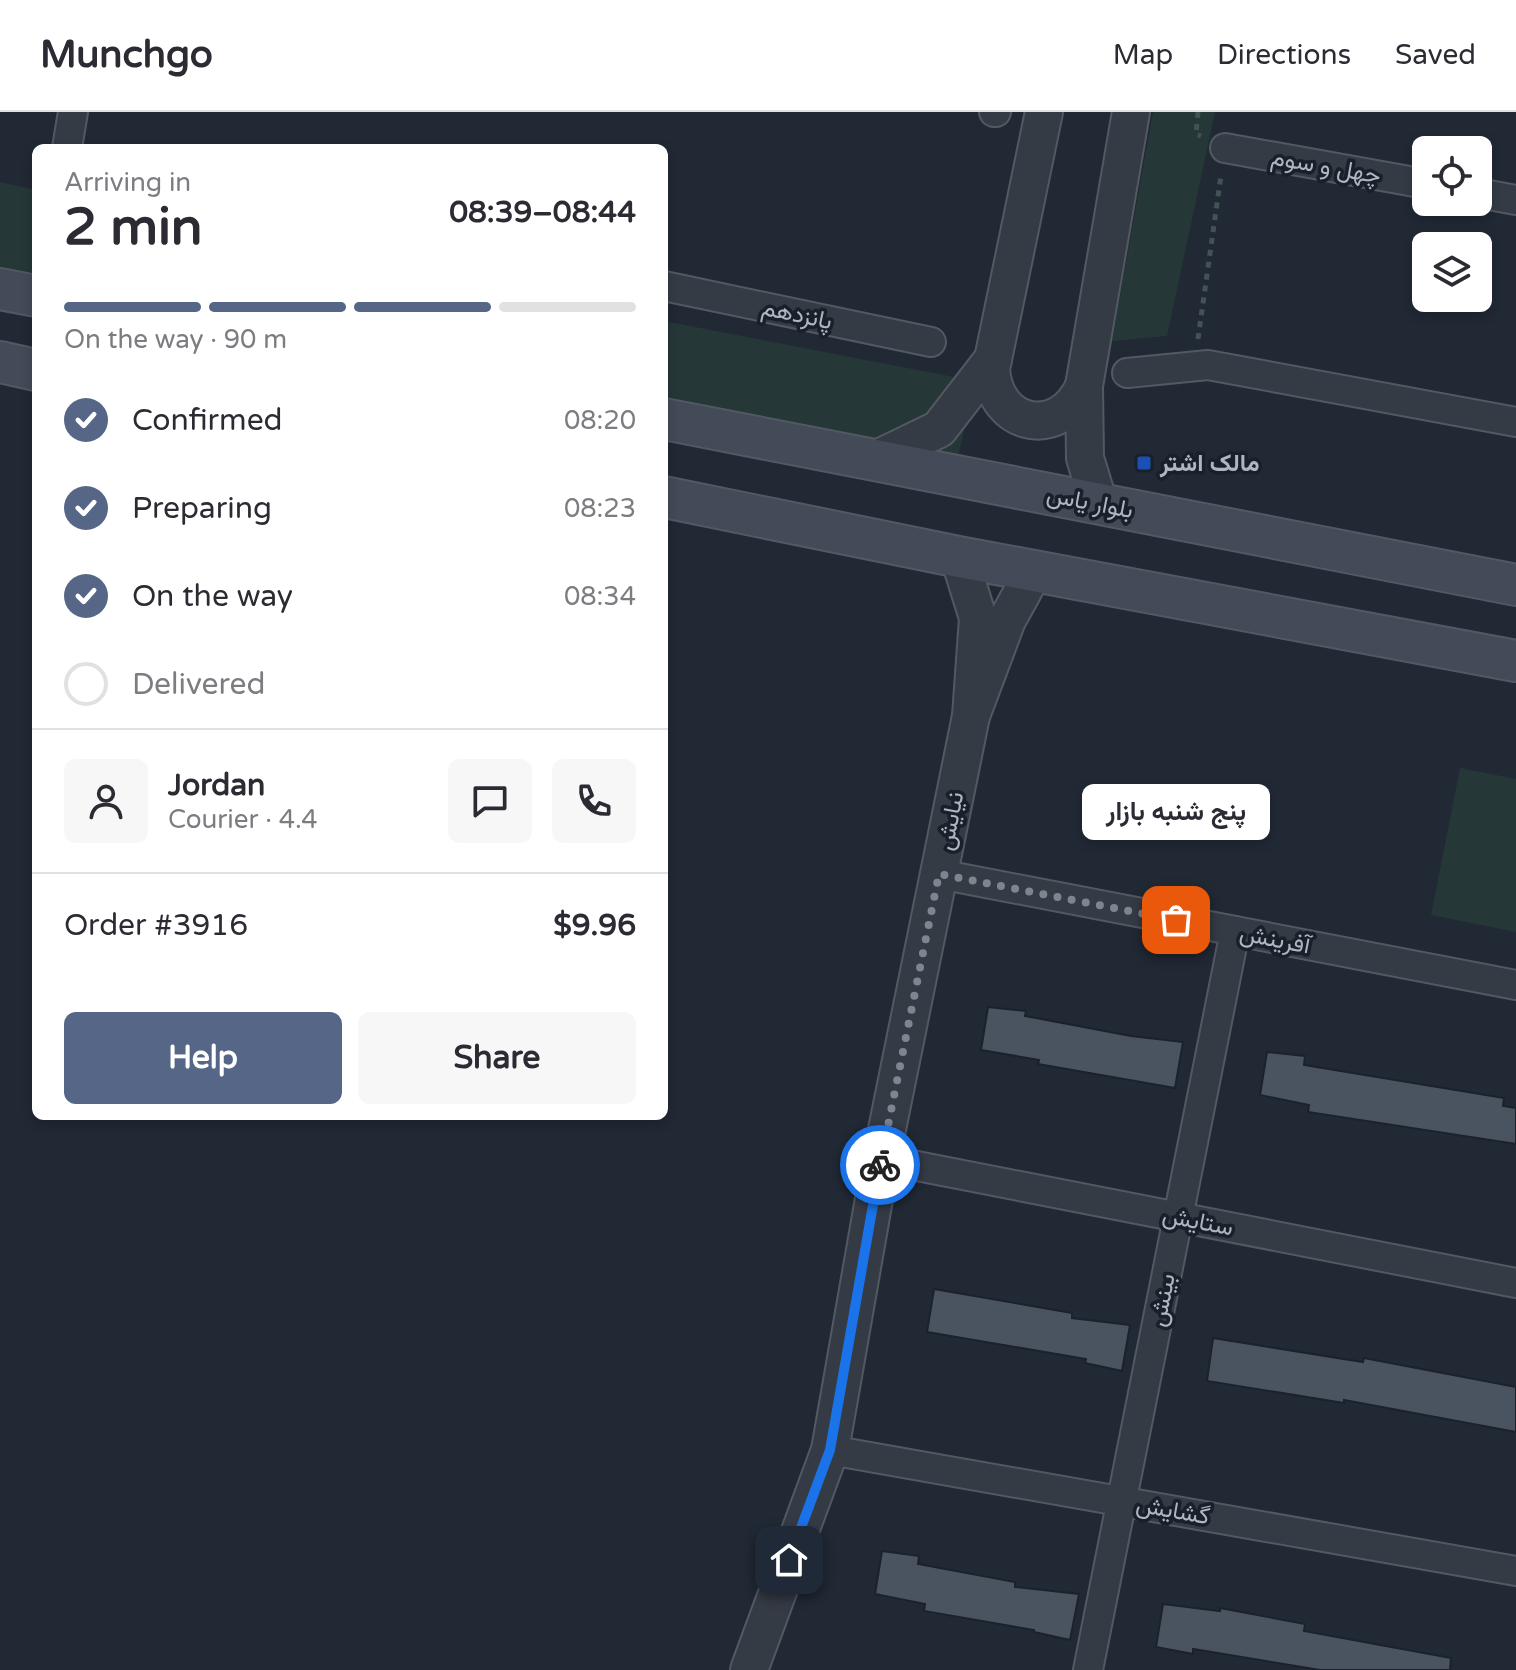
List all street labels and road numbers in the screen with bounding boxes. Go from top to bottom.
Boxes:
street label: چهل و سوم [1268,143,1383,191]
street label: پانزدهم [759,293,835,337]
street label: بلوار یاس [1044,480,1136,525]
street label: نیایش [931,789,970,853]
street label: آفرینش [1237,918,1315,961]
street label: ستایش [1160,1200,1236,1243]
street label: بینش [1143,1271,1182,1329]
street label: گشایش [1134,1490,1212,1531]

